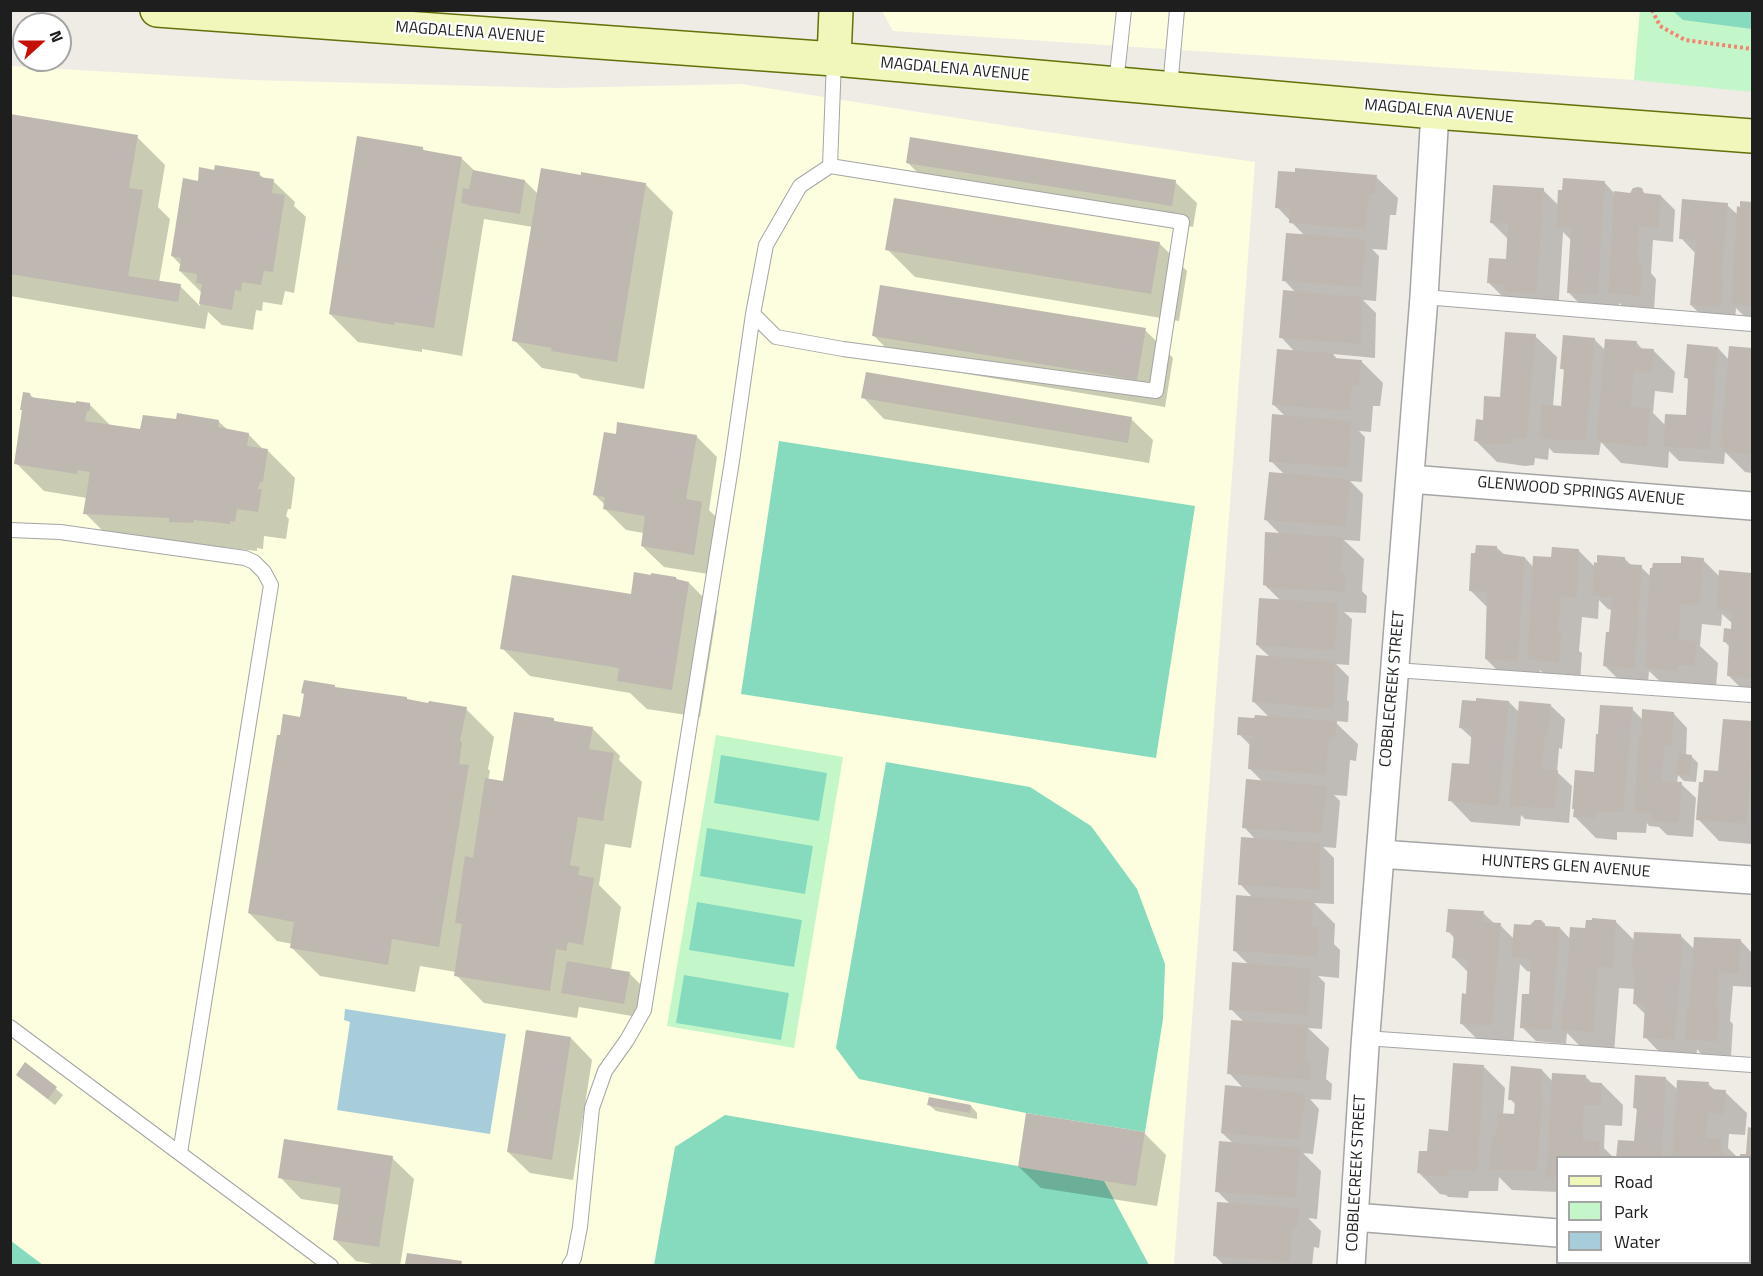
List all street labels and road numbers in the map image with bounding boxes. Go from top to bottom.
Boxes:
street label: MAGDALENA AVENUE [395,18,545,48]
street label: MAGDALENA AVENUE [880,54,1030,86]
street label: MAGDALENA AVENUE [1364,96,1514,128]
street label: GLENWOOD SPRINGS AVENUE [1476,473,1686,511]
street label: COBBLECREEK STREET [1377,610,1409,768]
street label: HUNTERS GLEN AVENUE [1481,852,1651,882]
street label: COBBLECREEK STREET [1343,1094,1371,1252]

